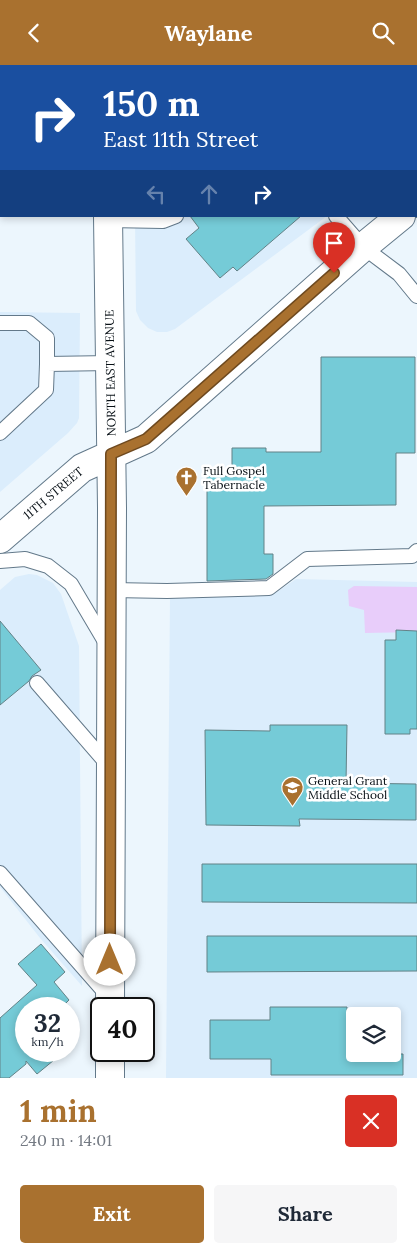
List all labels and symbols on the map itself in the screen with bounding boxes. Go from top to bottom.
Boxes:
pin [313,222,355,273]
street label: NORTH EAST AVENUE [101,309,119,437]
street label: 11TH STREET [20,463,86,522]
place label: Full Gospel Tabernacle [203,463,265,492]
church icon: Full Gospel Tabernacle [175,465,199,496]
place label: General Grant Middle School [308,773,388,802]
school or university icon: General Grant Middle School [280,775,304,806]
position arrow [83,933,135,985]
speed limit sign: 40 [90,997,155,1062]

